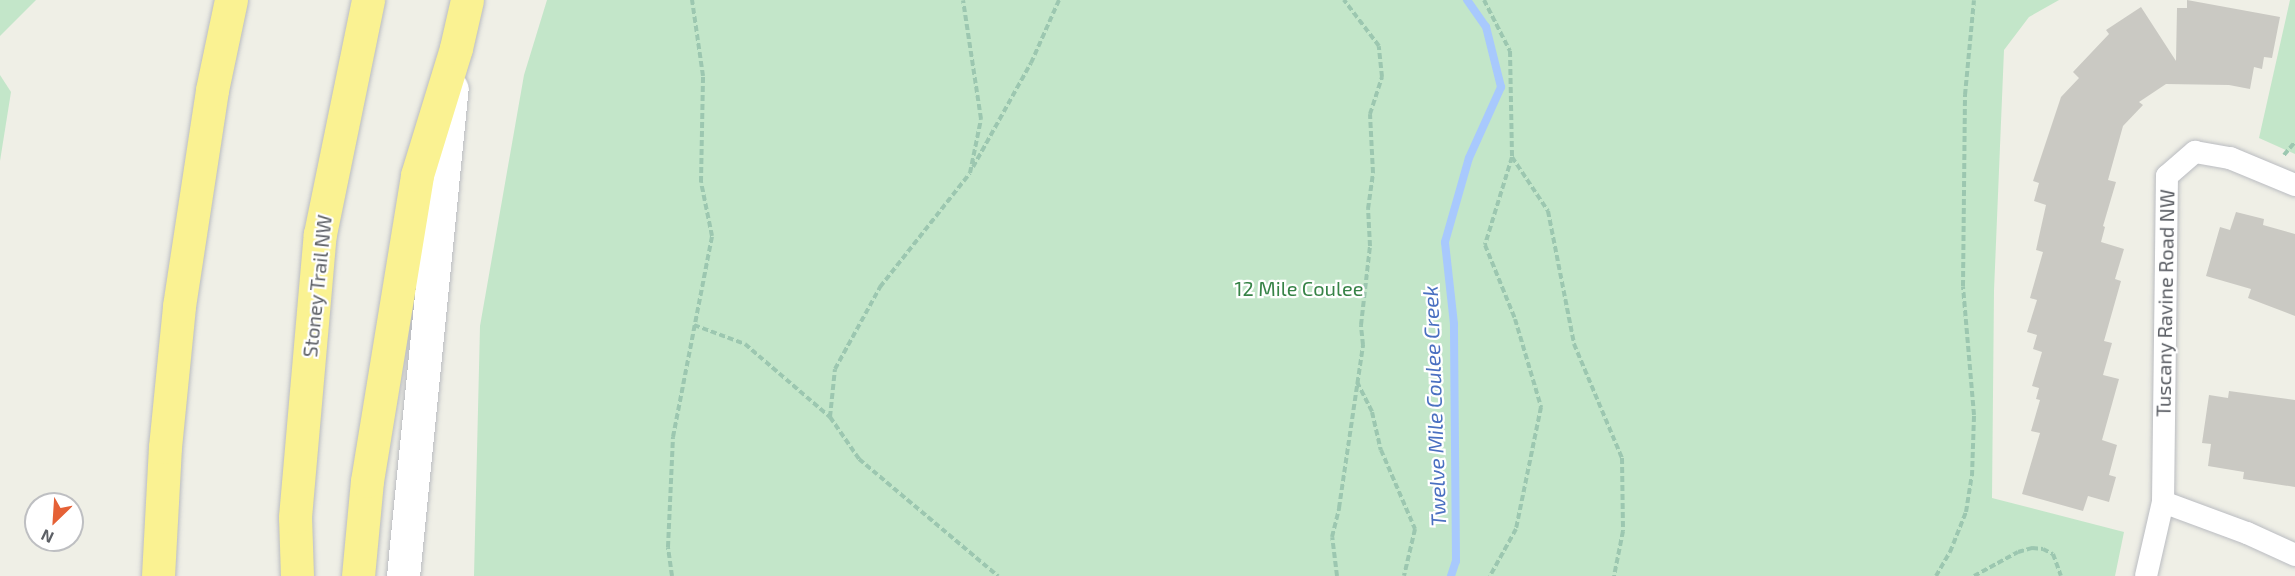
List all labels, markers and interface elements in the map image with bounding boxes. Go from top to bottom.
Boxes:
street label: Tuscany Ravine Road NW [2151,189,2179,417]
street label: Stoney Trail NW [298,213,336,359]
park label: 12 Mile Coulee [1235,276,1363,300]
water label: Twelve Mile Coulee Creek [1417,285,1451,527]
north arrow [24,492,84,552]
text: N [38,526,56,548]

